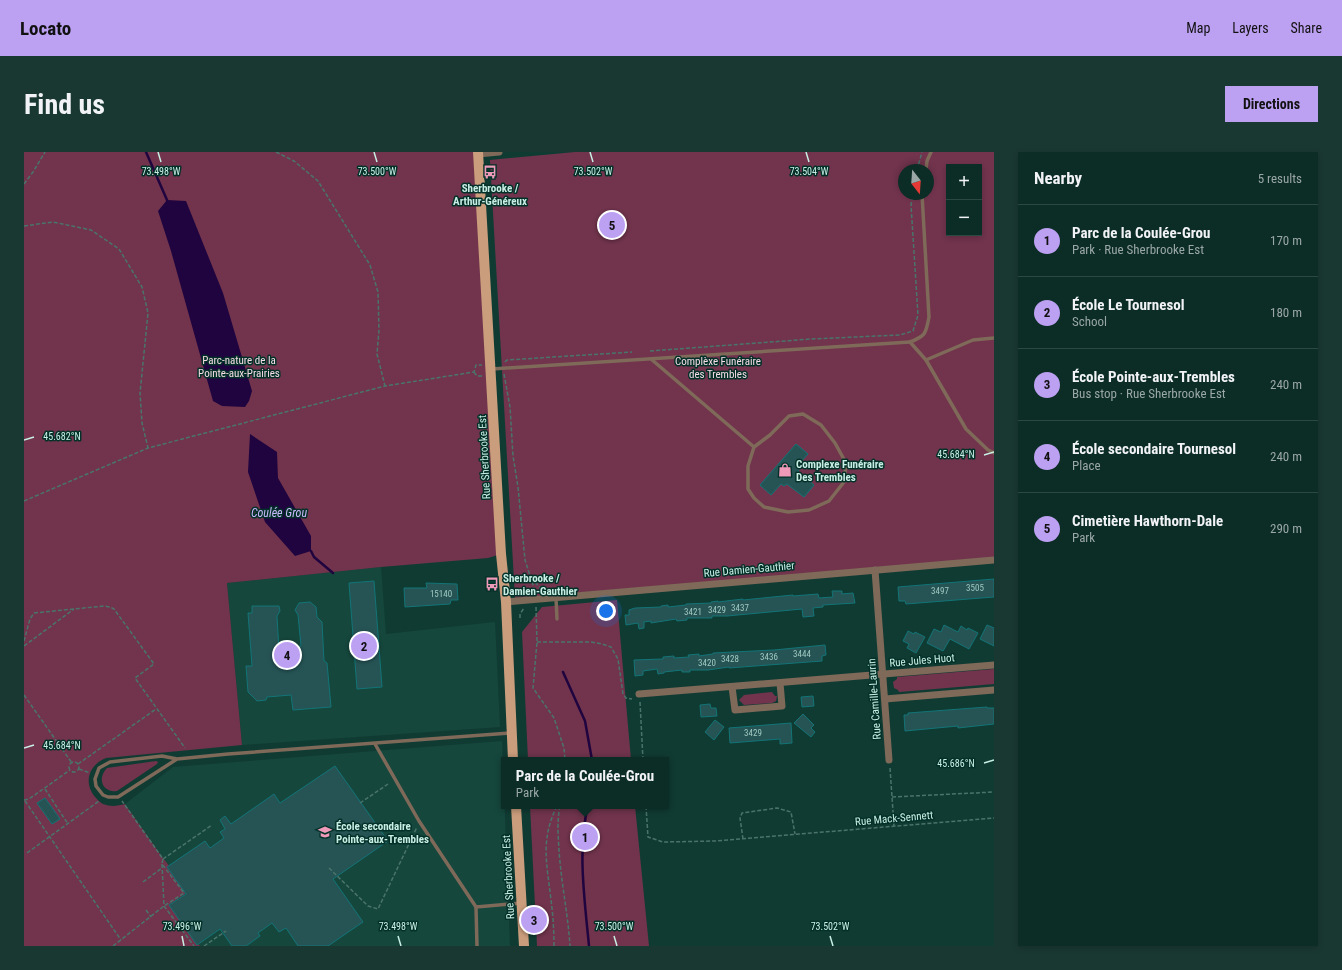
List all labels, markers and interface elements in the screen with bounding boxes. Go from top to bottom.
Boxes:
text: Locato [20,17,71,40]
text: Map [1186,20,1210,36]
text: Layers [1232,20,1269,36]
text: Share [1291,20,1322,36]
button: Directions [1225,86,1318,122]
text: Find us [24,88,105,121]
bus stop icon: Sherbrooke / Arthur-Généreux [482,164,498,180]
north arrow [898,164,934,200]
map controls [946,164,982,236]
button: + [946,164,982,200]
text: 73.498°W [142,166,181,177]
text: 73.500°W [358,166,397,177]
text: 73.502°W [574,166,613,177]
text: 73.504°W [790,166,829,177]
text: Nearby [1034,168,1082,188]
text: 5 results [1258,171,1302,186]
place label: Sherbrooke / Arthur-Généreux [453,182,527,208]
button: − [946,200,982,236]
pin: 5 [599,210,625,240]
text: Parc de la Coulée-Grou [1072,224,1210,242]
text: 1 [1044,233,1050,248]
text: 170 m [1270,233,1302,248]
text: Park · Rue Sherbrooke Est [1072,242,1204,257]
text: École Le Tournesol [1072,296,1184,314]
text: 2 [1044,305,1050,320]
text: 180 m [1270,305,1302,320]
text: School [1072,314,1107,329]
park label: Parc-nature de la Pointe-aux-Prairies [198,354,280,380]
park label: Complèxe Funéraire des Trembles [675,355,761,381]
text: École Pointe-aux-Trembles [1072,368,1235,386]
text: 3 [1044,377,1050,392]
text: 240 m [1270,377,1302,392]
text: Bus stop · Rue Sherbrooke Est [1072,386,1226,401]
street label: Rue Sherbrooke Est [476,415,493,499]
text: 45.682°N [43,431,81,442]
text: École secondaire Tournesol [1072,440,1236,458]
text: 45.684°N [937,449,975,460]
text: 4 [1044,449,1050,464]
text: 240 m [1270,449,1302,464]
place label: Complexe Funéraire Des Trembles [796,458,884,484]
text: Place [1072,458,1101,473]
shop icon: Complexe Funéraire Des Trembles [777,462,793,478]
water label: Coulée Grou [251,506,307,520]
text: Cimetière Hawthorn-Dale [1072,512,1223,530]
text: 5 [1044,521,1050,536]
text: 290 m [1270,521,1302,536]
text: Park [1072,530,1095,545]
street label: Rue Damien-Gauthier [703,559,796,580]
place label: Sherbrooke / Damien-Gauthier [503,572,578,598]
bus stop icon: Sherbrooke / Damien-Gauthier [484,576,500,592]
house number: 3505 [966,583,984,593]
house number: 3497 [931,586,949,596]
house number: 15140 [430,589,452,599]
your location [596,601,616,621]
house number: 3437 [731,603,749,613]
house number: 3429 [708,605,726,615]
house number: 3421 [684,607,702,617]
pin: 2 [351,631,377,661]
pin: 4 [274,640,300,670]
house number: 3444 [793,649,811,659]
street label: Rue Jules Huot [889,651,955,670]
house number: 3436 [760,652,778,662]
house number: 3428 [721,654,739,664]
house number: 3420 [698,658,716,668]
street label: Rue Camille-Laurin [865,658,884,740]
house number: 3429 [744,728,762,738]
text: 45.684°N [43,740,81,751]
popup [501,757,669,809]
text: 45.686°N [937,758,975,769]
text: Parc de la Coulée-Grou [516,767,654,785]
text: Park [516,785,539,800]
street label: Rue Mack-Sennett [854,809,934,828]
place label: École secondaire Pointe-aux-Trembles [336,820,429,846]
pin: 1 [572,822,598,852]
school or university icon: École secondaire Pointe-aux-Trembles [317,824,333,840]
street label: Rue Sherbrooke Est [500,835,517,919]
pin: 3 [521,905,547,935]
text: 73.496°W [163,921,202,932]
text: 73.498°W [379,921,418,932]
text: 73.500°W [595,921,634,932]
text: 73.502°W [811,921,850,932]

